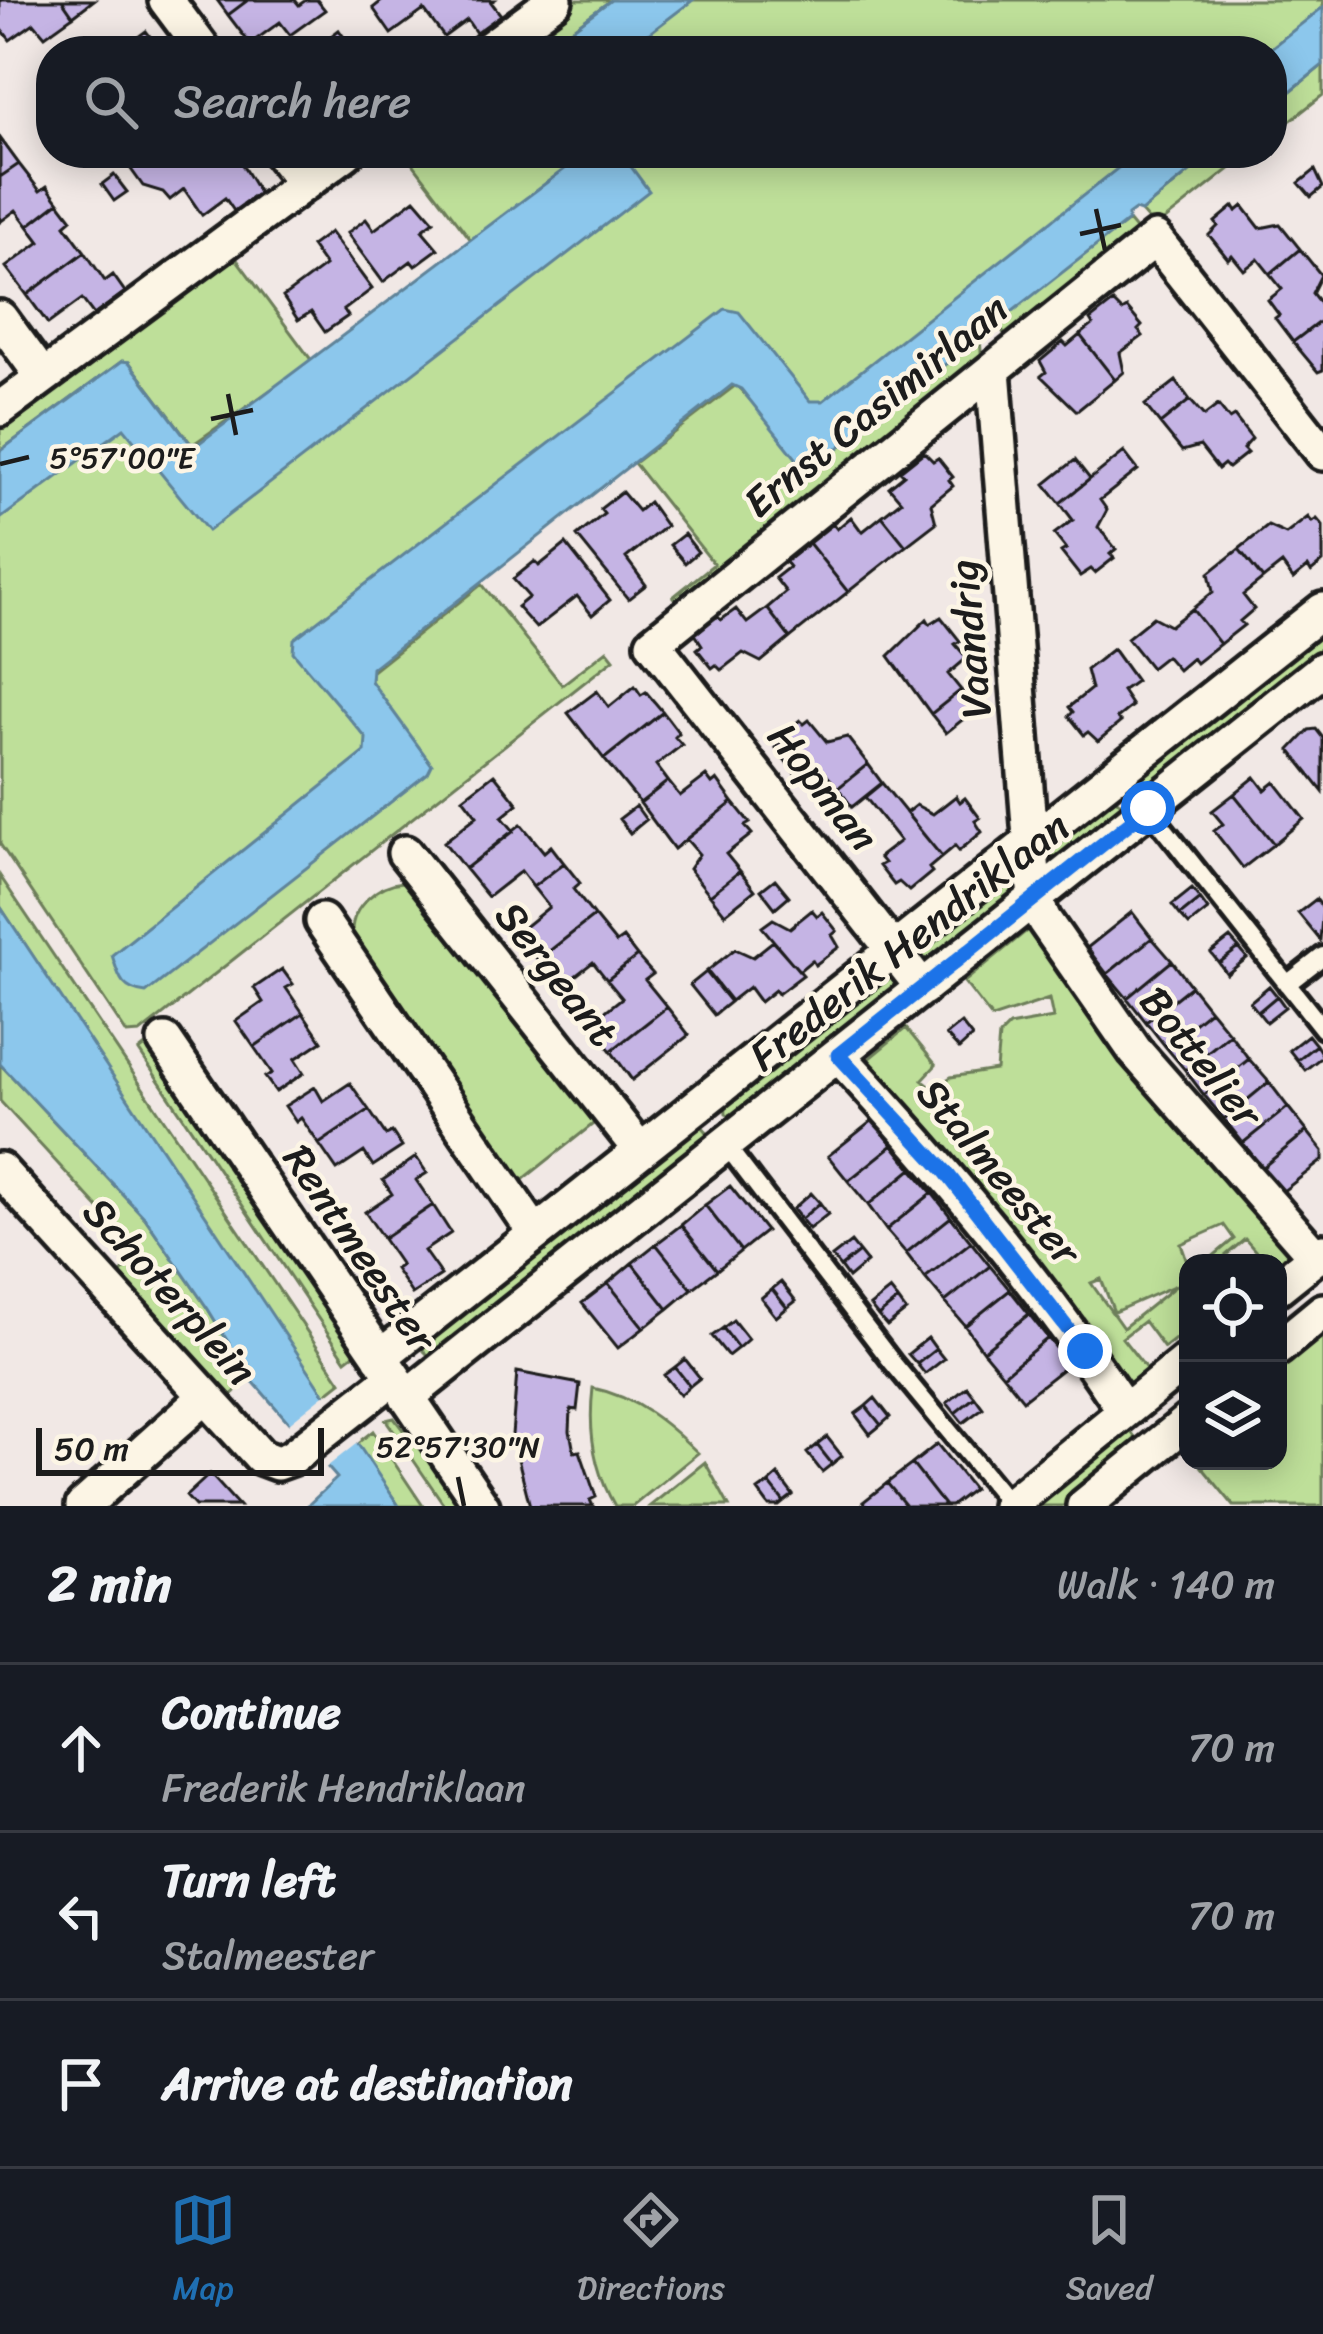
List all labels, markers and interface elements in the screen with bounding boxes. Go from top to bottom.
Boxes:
search box [36,36,1287,168]
text: Search here [174,62,411,142]
icon: search [78,69,144,135]
street label: Ernst Casimirlaan [726,275,1026,537]
text: 5°57'00"E [50,431,197,485]
street label: Vaandrig [926,557,1014,721]
street label: Hopman [748,705,898,869]
route start [1121,781,1175,835]
street label: Frederik Hendriklaan [732,791,1086,1091]
street label: Sergeant [475,884,639,1064]
street label: Bottelier [1120,969,1284,1147]
street label: Stalmeester [897,1061,1102,1285]
street label: Rentmeester [263,1128,458,1369]
street label: Schoterplein [64,1179,276,1403]
map controls [1179,1254,1287,1470]
button: locate [1179,1254,1287,1362]
route end [1058,1324,1112,1378]
button: layers [1179,1362,1287,1470]
text: 50 m [54,1420,129,1478]
text: 52°57'30"N [376,1420,540,1474]
scale bar [36,1422,324,1475]
text: 2 min [48,1539,171,1629]
text: Walk · 140 m [1057,1550,1275,1619]
text: Continue [162,1673,341,1753]
text: 70 m [1188,1713,1275,1782]
icon: ahead [48,1715,114,1781]
text: Frederik Hendriklaan [162,1753,525,1822]
text: Turn left [162,1841,335,1921]
text: 70 m [1188,1881,1275,1950]
icon: left [48,1883,114,1949]
text: Stalmeester [162,1921,374,1990]
text: Arrive at destination [162,2044,572,2124]
icon: arrive [48,2051,114,2117]
tab: Map [170,2187,236,2317]
tab: Directions [577,2187,725,2317]
tab: Saved [1066,2187,1153,2317]

